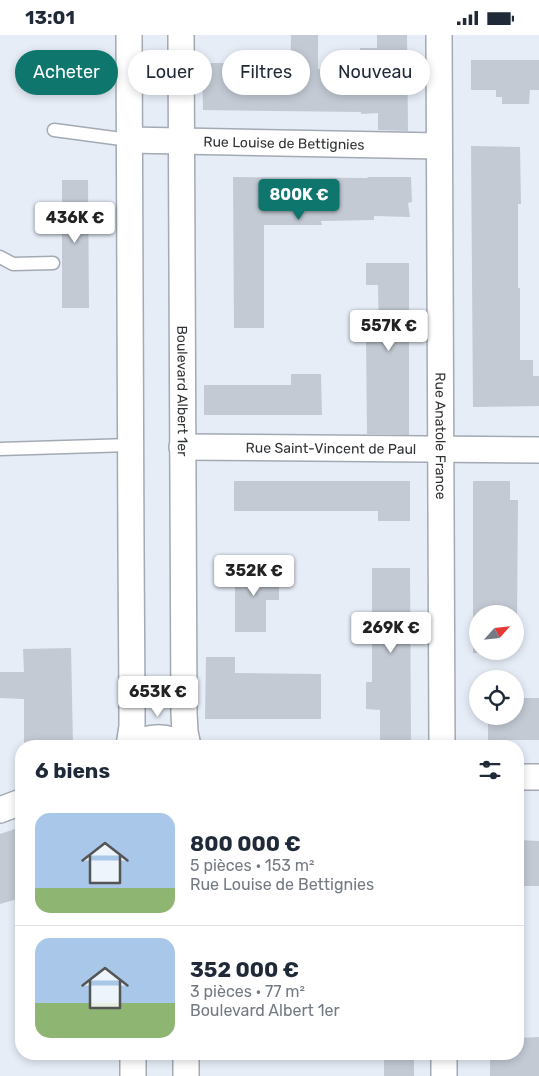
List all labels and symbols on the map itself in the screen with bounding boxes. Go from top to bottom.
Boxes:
street label: Rue Louise de Bettignies [203,133,365,153]
pin: 800K € [258,179,340,221]
pin: 436K € [34,201,116,244]
pin: 557K € [348,309,430,352]
street label: Boulevard Albert 1er [174,325,191,457]
street label: Rue Anatole France [432,372,449,500]
street label: Rue Saint-Vincent de Paul [246,439,416,457]
pin: 352K € [213,555,295,597]
north arrow [469,605,524,660]
pin: 269K € [350,611,432,654]
pin: 653K € [117,675,199,718]

